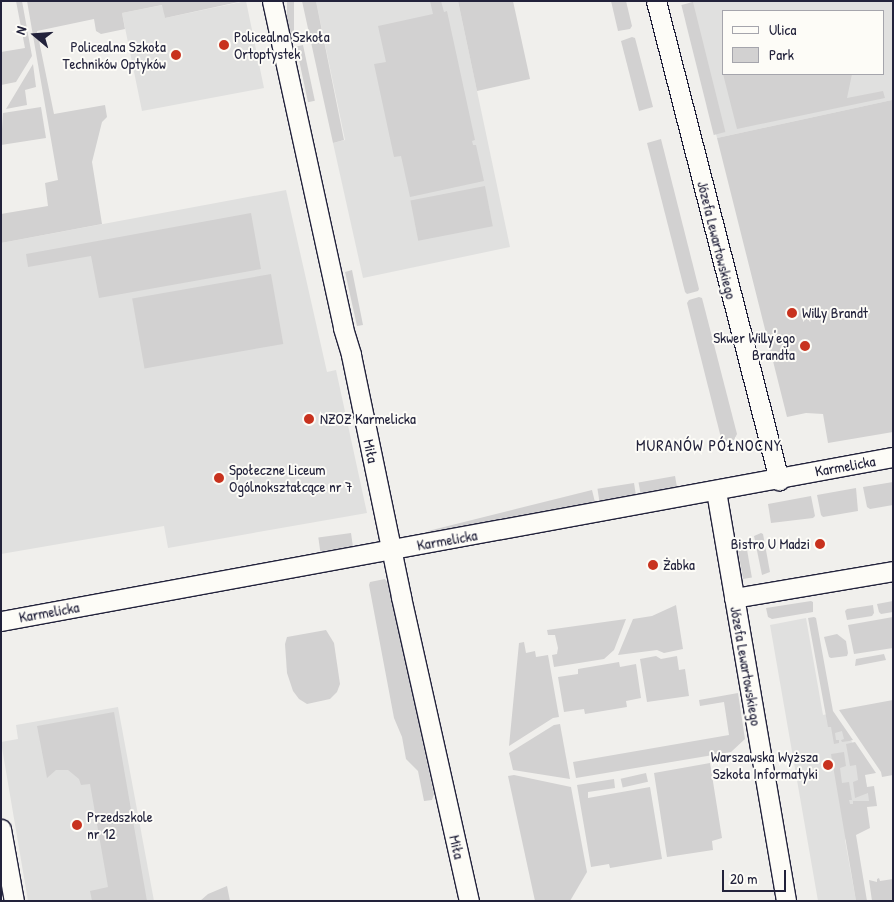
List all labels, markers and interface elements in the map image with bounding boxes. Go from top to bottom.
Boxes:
north arrow [10,10,60,60]
legend [722,10,884,75]
text: Ulica [769,19,796,40]
text: N [10,24,30,37]
place label: Policealna Szkoła Ortoptystek [234,27,330,62]
place label: Policealna Szkoła Techników Optyków [63,37,166,72]
marker: Policealna Szkoła Ortoptystek [218,39,230,51]
text: Park [769,44,794,65]
marker: Policealna Szkoła Techników Optyków [170,49,182,61]
street label: Józefa Lewartowskiego [694,179,740,301]
place label: Willy Brandt [802,304,868,322]
marker: Willy Brandt [786,307,798,319]
place label: Skwer Willy'ego Brandta [713,328,795,363]
marker: Skwer Willy'ego Brandta [799,340,811,352]
place label: NZOZ Karmelicka [320,410,416,428]
marker: NZOZ Karmelicka [302,412,316,426]
district label: MURANÓW PÓŁNOCNY [634,435,784,455]
street label: Miła [360,437,382,465]
street label: Karmelicka [813,452,877,480]
place label: Społeczne Liceum Ogólnokształcące nr 7 [229,460,352,495]
marker: Społeczne Liceum Ogólnokształcące nr 7 [213,472,225,484]
street label: Karmelicka [415,526,479,554]
place label: Bistro U Madzi [731,535,810,553]
marker: Bistro U Madzi [814,538,826,550]
place label: Żabka [663,556,695,574]
marker: Żabka [647,559,659,571]
street label: Karmelicka [17,598,81,626]
street label: Józefa Lewartowskiego [727,605,765,727]
place label: Warszawska Wyższa Szkoła Informatyki [711,747,818,782]
marker: Warszawska Wyższa Szkoła Informatyki [822,759,834,771]
place label: Przedszkole nr 12 [87,807,153,842]
marker: Przedszkole nr 12 [71,819,83,831]
street label: Miła [446,833,468,861]
scale bar [724,860,788,892]
text: 20 m [730,868,757,889]

